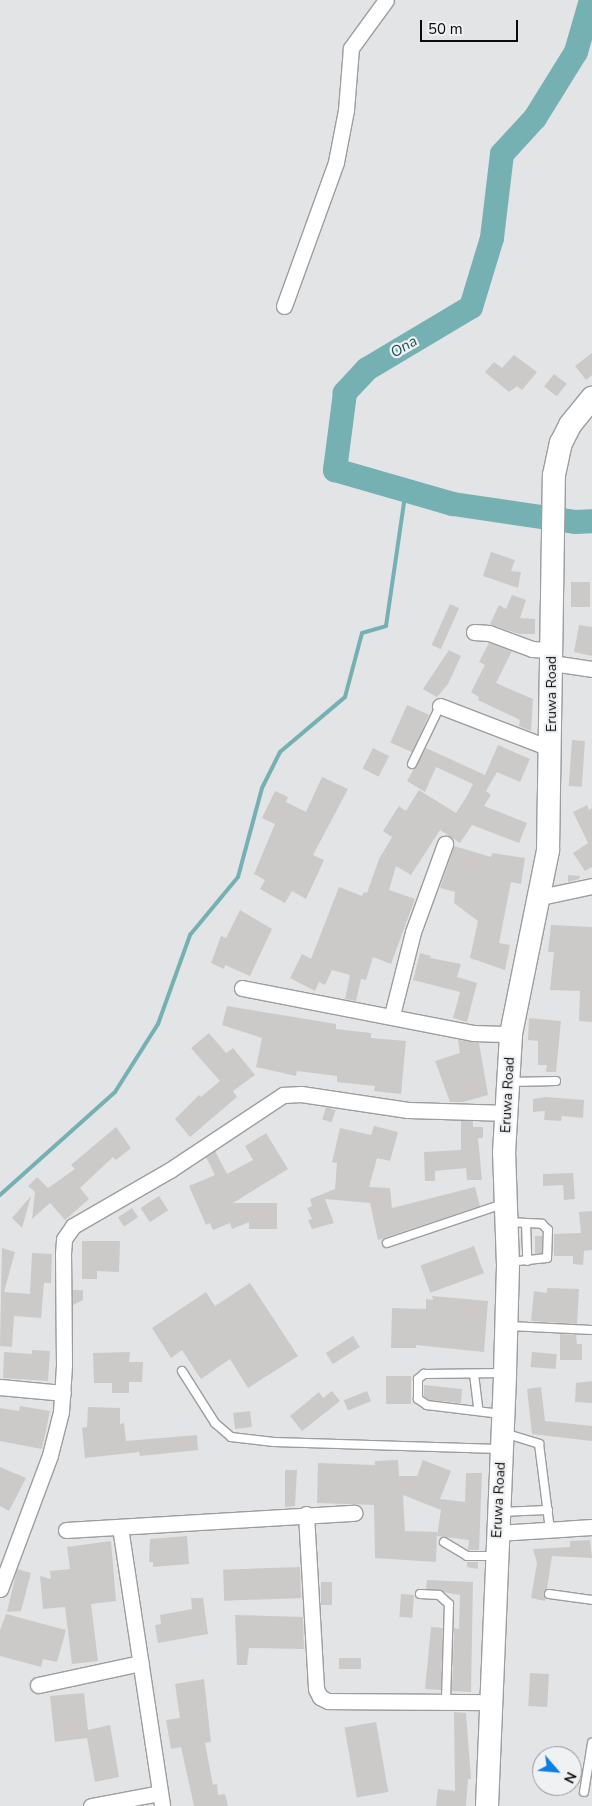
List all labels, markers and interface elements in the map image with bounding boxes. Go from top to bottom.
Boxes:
scale bar [422,10,520,42]
text: 50 m [428,19,463,39]
water label: Ona [387,332,421,362]
street label: Eruwa Road [544,656,560,732]
street label: Eruwa Road [498,1056,518,1134]
street label: Eruwa Road [489,1461,509,1539]
north arrow [532,1746,582,1796]
text: N [559,1769,581,1787]

